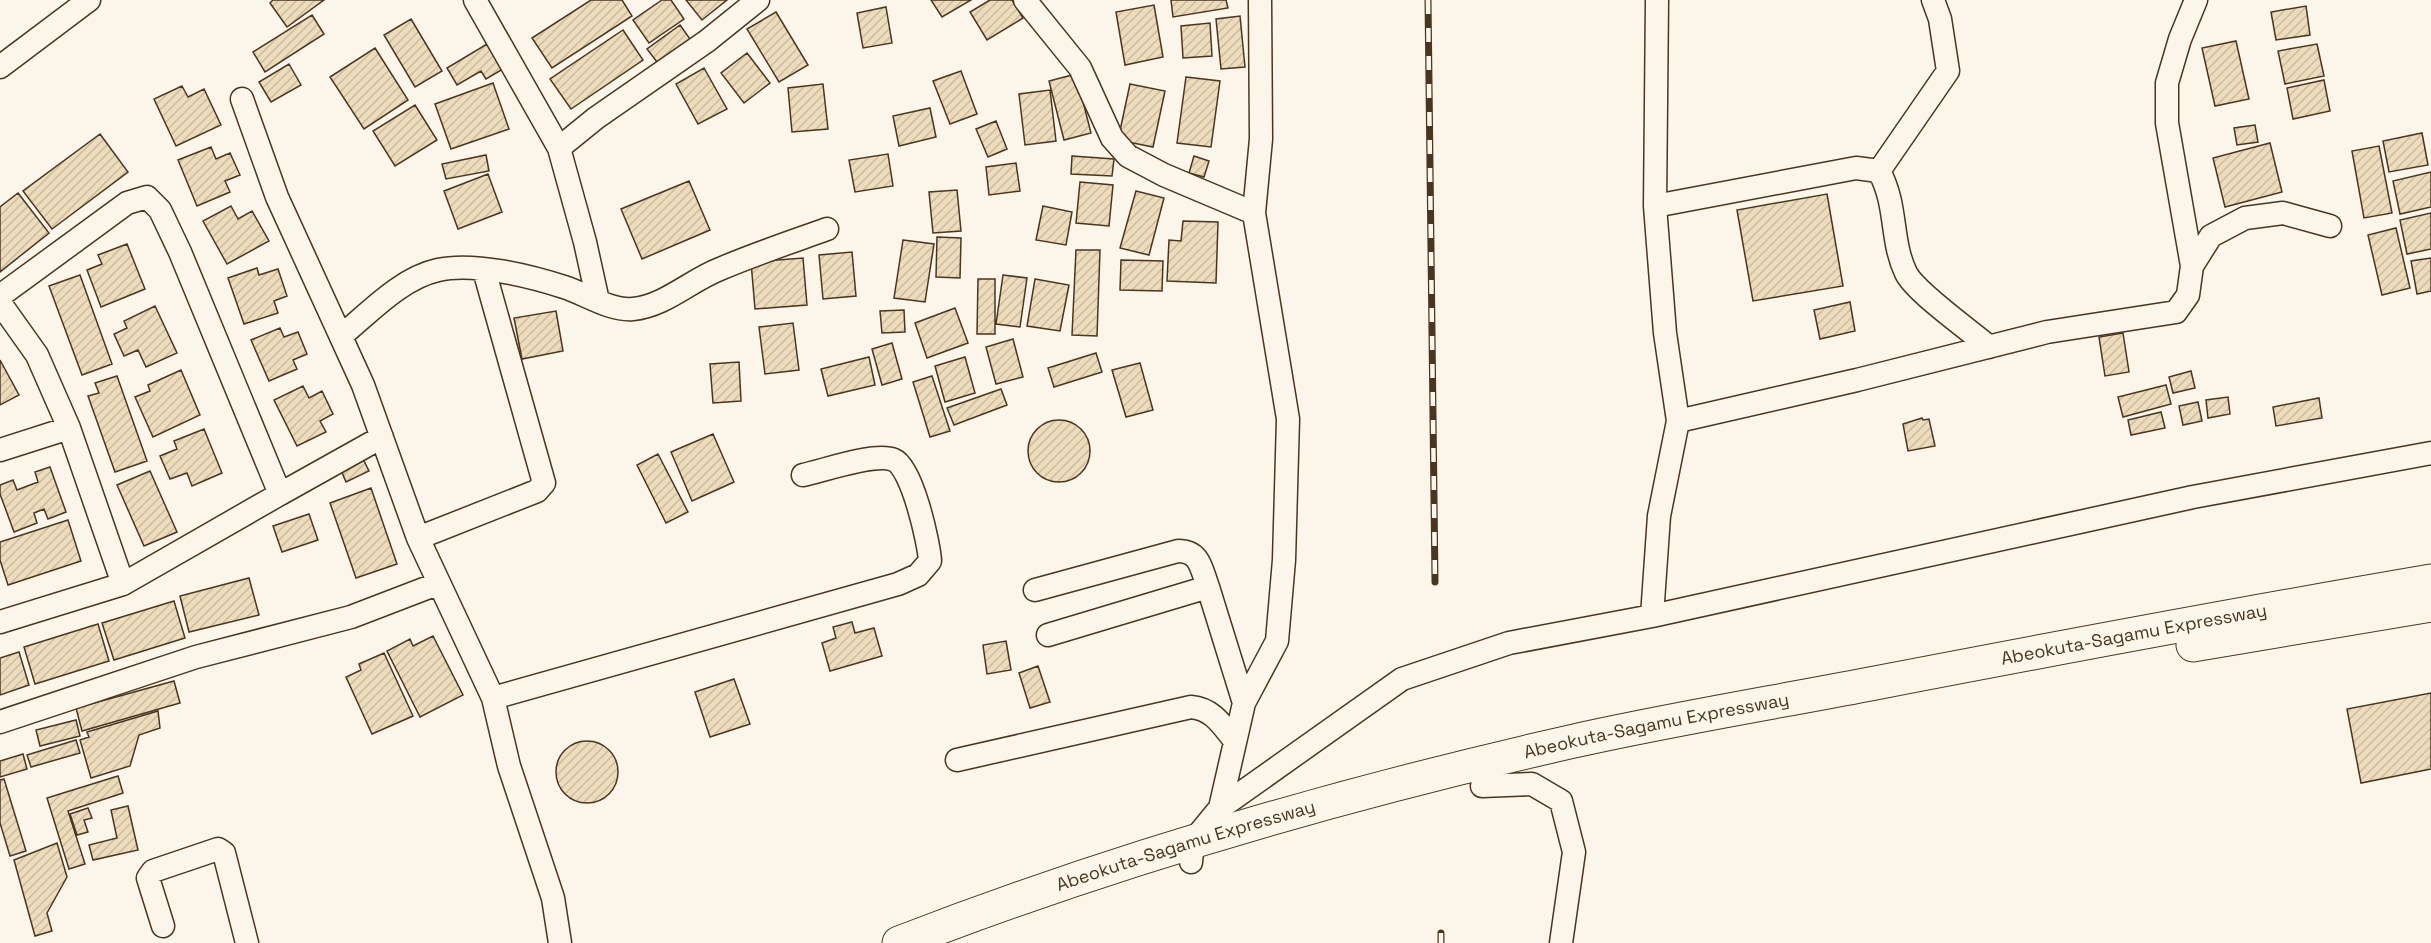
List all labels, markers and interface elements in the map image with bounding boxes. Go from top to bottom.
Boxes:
street label: Abeokuta-Sagamu Expressway [1999,598,2268,670]
street label: Abeokuta-Sagamu Expressway [1521,687,1791,763]
street label: Abeokuta-Sagamu Expressway [1053,795,1318,896]

